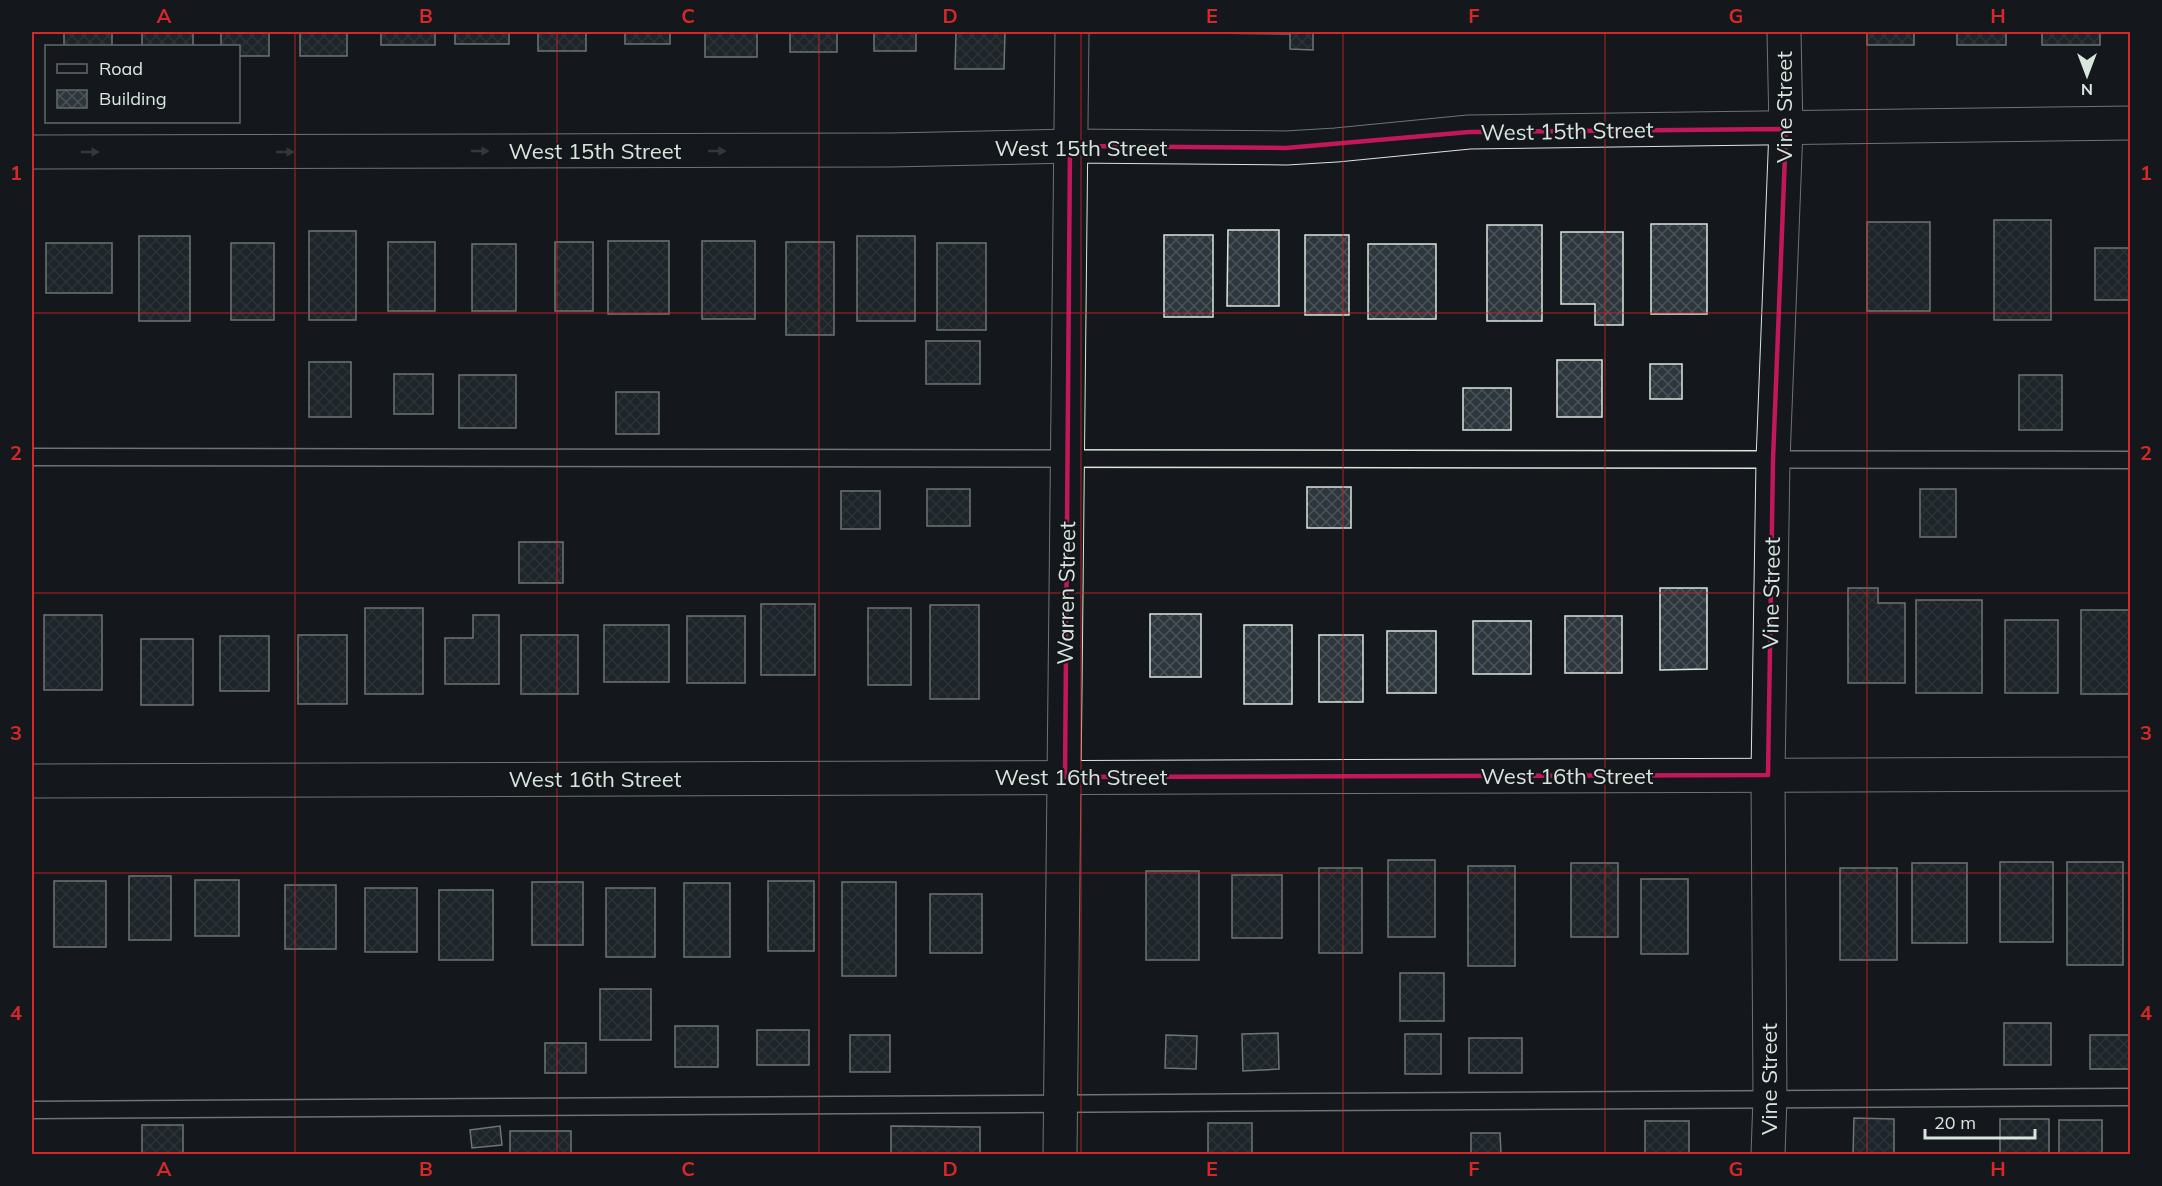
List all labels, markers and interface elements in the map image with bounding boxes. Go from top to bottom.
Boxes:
text: A [157,3,172,28]
text: B [419,3,433,28]
text: C [681,3,695,28]
text: D [942,3,958,28]
text: E [1206,3,1218,28]
text: F [1468,3,1480,28]
text: G [1729,3,1743,28]
text: H [1990,3,2006,28]
legend [45,45,240,123]
north arrow [2057,45,2117,105]
street label: Vine Street [1770,51,1798,163]
text: Road [99,57,143,80]
text: N [2081,80,2093,100]
text: Building [99,87,167,110]
street label: West 15th Street [1480,115,1654,147]
street label: West 15th Street [995,134,1168,162]
street label: West 15th Street [509,137,682,165]
one-way arrow [470,146,489,156]
one-way arrow [707,146,726,156]
one-way arrow [80,147,99,157]
one-way arrow [275,147,294,157]
text: 1 [10,160,22,185]
text: 1 [2140,160,2152,185]
text: 2 [10,440,22,465]
text: 2 [2140,440,2152,465]
street label: Warren Street [1051,521,1081,665]
street label: Vine Street [1756,536,1786,649]
text: 3 [10,720,22,745]
text: 3 [2140,720,2152,745]
street label: West 16th Street [1481,762,1654,790]
street label: West 16th Street [995,763,1168,791]
street label: West 16th Street [509,765,682,793]
text: 4 [10,1000,22,1025]
text: 4 [2140,1000,2152,1025]
street label: Vine Street [1755,1023,1783,1135]
scale bar [1925,1102,2034,1140]
text: 20 m [1934,1111,1976,1134]
text: A [157,1156,172,1181]
text: B [419,1156,433,1181]
text: C [681,1156,695,1181]
text: D [942,1156,958,1181]
text: E [1206,1156,1218,1181]
text: F [1468,1156,1480,1181]
text: G [1729,1156,1743,1181]
text: H [1990,1156,2006,1181]

